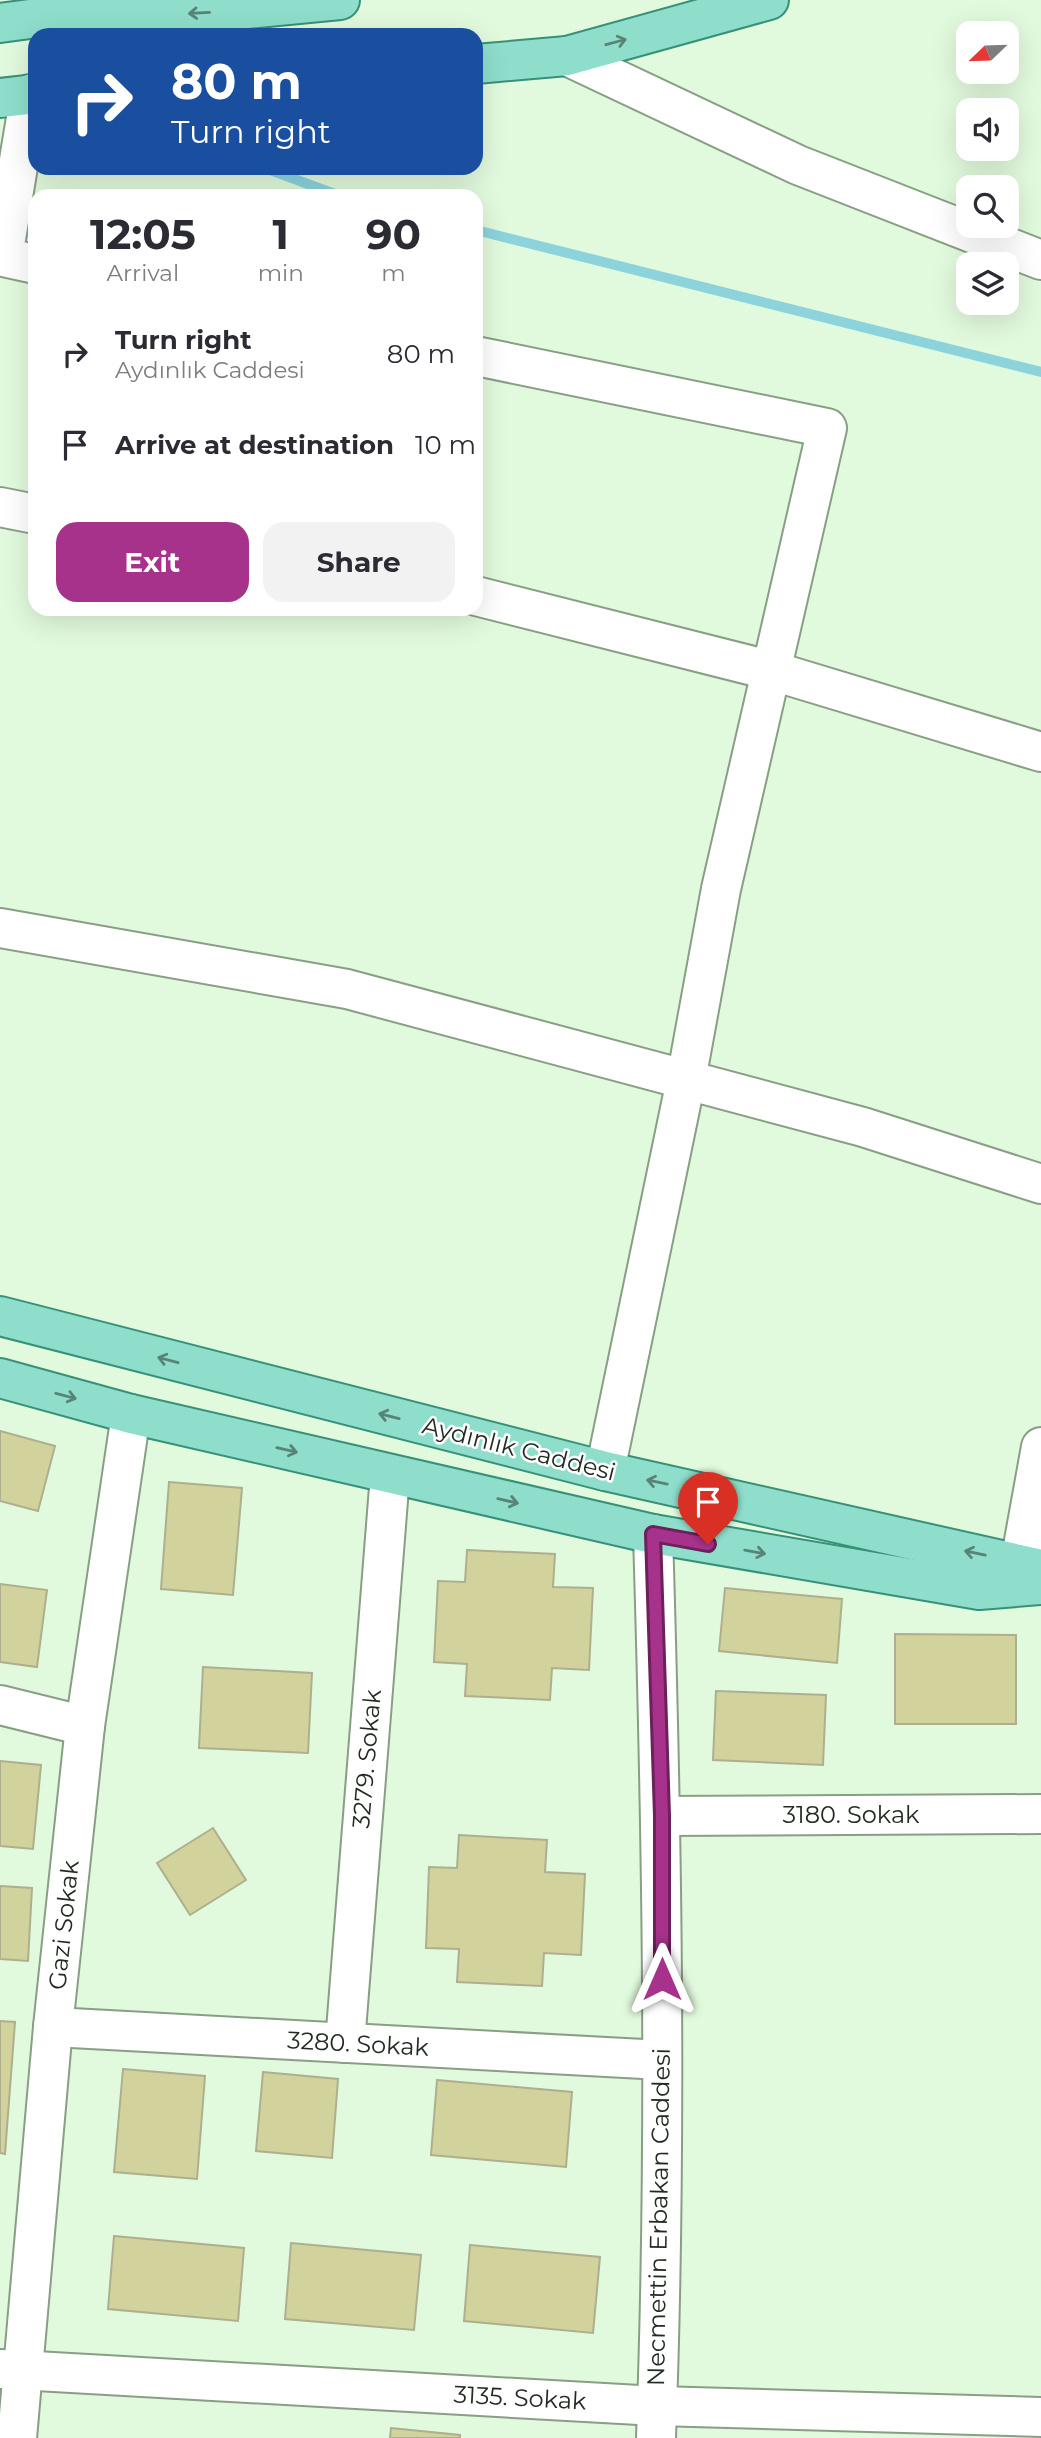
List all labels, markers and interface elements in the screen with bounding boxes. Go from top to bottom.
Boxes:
one-way arrow [188,6,211,19]
north arrow [956,21,1018,84]
map controls [956,21,1019,315]
one-way arrow [604,35,626,48]
text: 80 m [171,52,302,111]
icon: right [56,56,147,147]
button: sound [956,98,1019,161]
text: Turn right [171,112,331,151]
button: search [956,175,1019,238]
text: 12:05 [90,208,196,260]
text: 1 [273,208,289,260]
text: 90 [366,208,421,260]
button: layers [956,252,1019,315]
text: Arrival [107,259,179,287]
text: min [258,259,304,287]
text: m [381,259,406,287]
text: Turn right [115,324,251,356]
icon: right [56,335,94,373]
text: 80 m [387,338,455,370]
text: Aydınlık Caddesi [115,356,305,384]
icon: arrive [56,426,94,464]
text: Arrive at destination [115,429,394,461]
text: 10 m [415,429,476,461]
button: Exit [56,522,249,602]
button: Share [263,522,455,602]
one-way arrow [157,1353,180,1366]
one-way arrow [54,1390,77,1403]
one-way arrow [378,1409,400,1422]
street label: Aydınlık Caddesi [420,1410,619,1487]
one-way arrow [275,1444,298,1457]
pin [678,1472,738,1544]
one-way arrow [646,1475,669,1489]
icon: arrive [689,1483,727,1521]
one-way arrow [496,1495,519,1509]
one-way arrow [964,1545,987,1559]
one-way arrow [743,1546,766,1559]
street label: 3279. Sokak [346,1688,387,1830]
street label: 3180. Sokak [783,1800,920,1829]
street label: Gazi Sokak [42,1858,85,1991]
position arrow [625,1942,699,2016]
street label: 3280. Sokak [286,2025,430,2062]
street label: Necmettin Erbakan Caddesi [641,2048,676,2386]
street label: 3135. Sokak [453,2380,588,2415]

